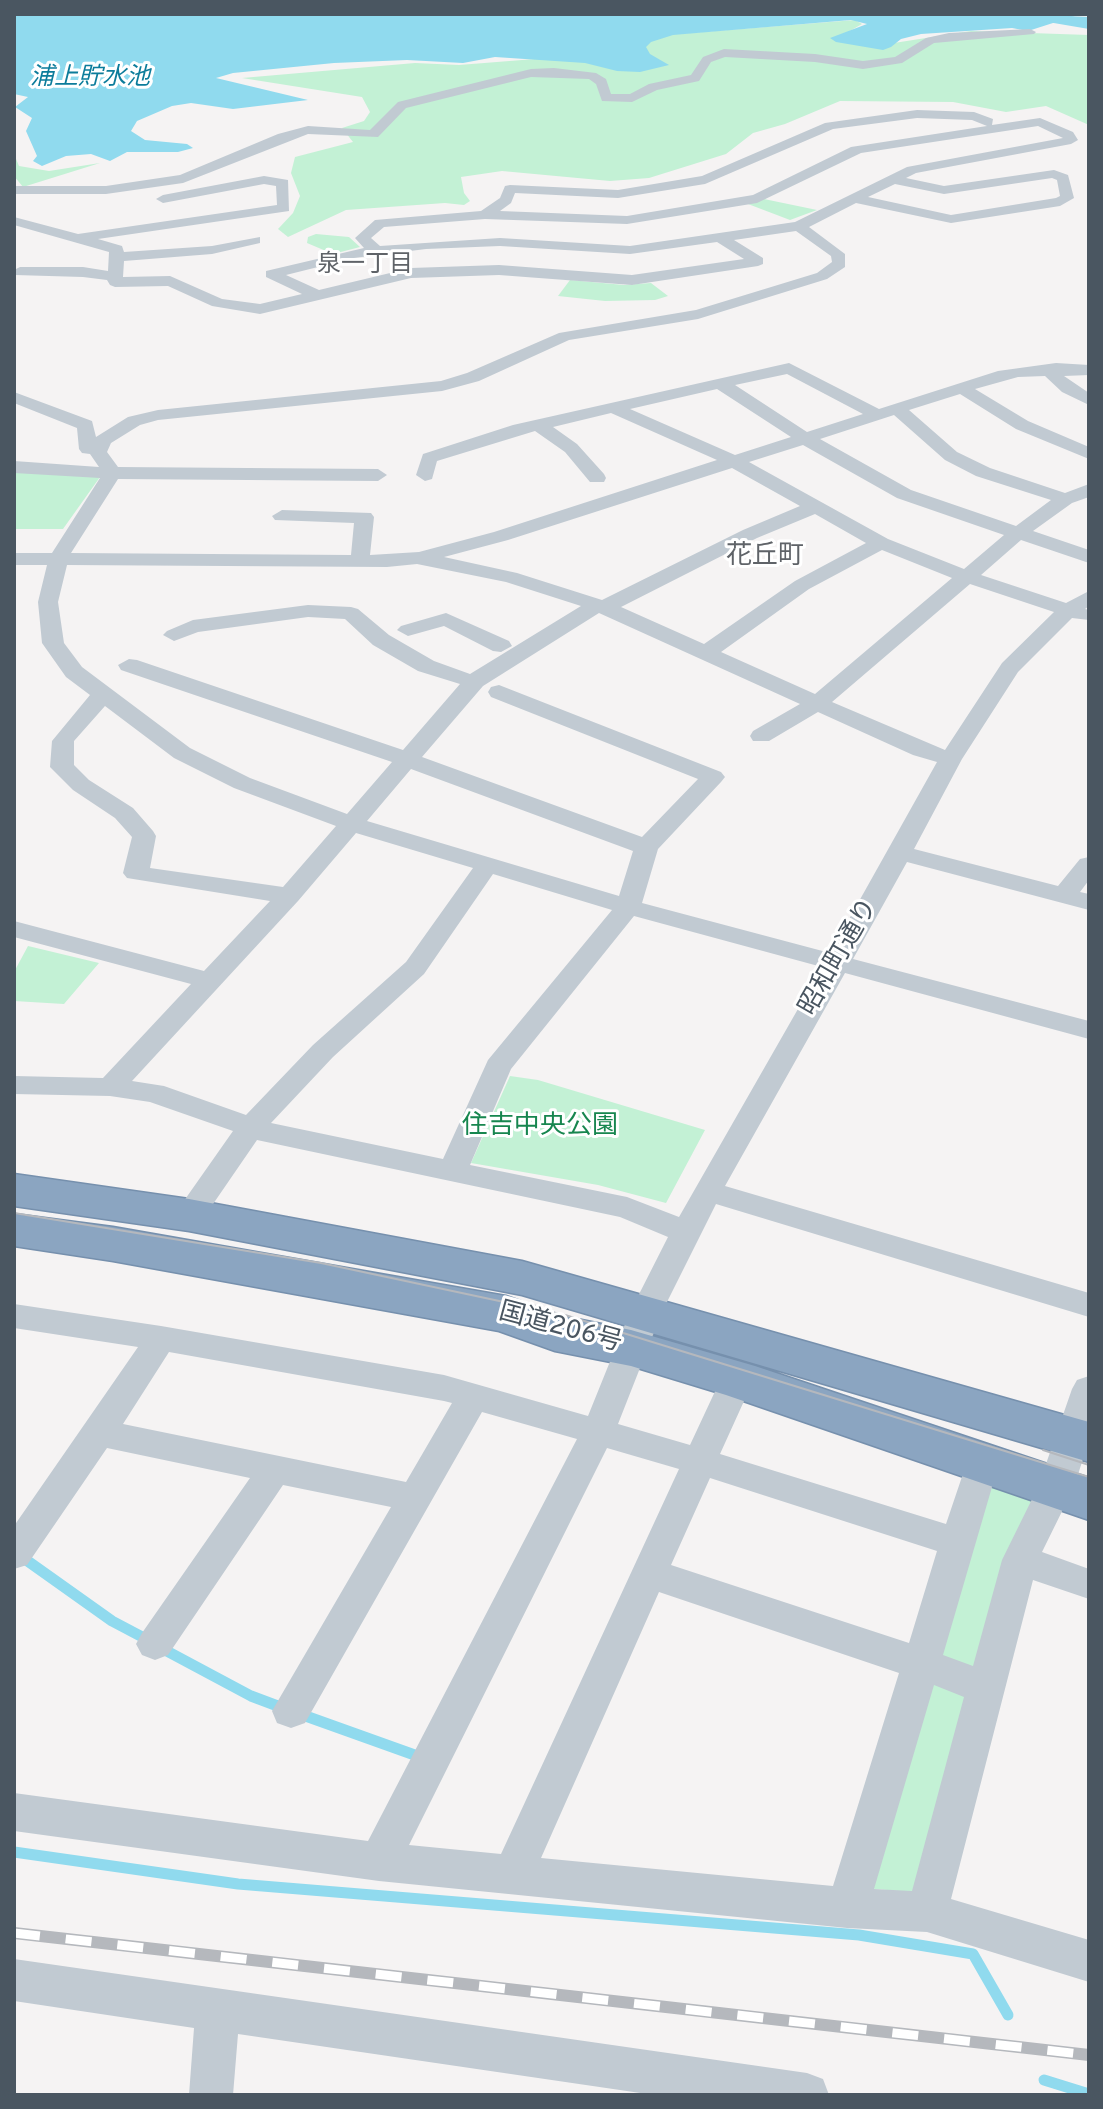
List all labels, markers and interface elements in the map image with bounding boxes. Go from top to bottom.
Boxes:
water label: 浦上貯水池 [30,65,150,93]
district label: 泉一丁目 [317,252,413,280]
district label: 花丘町 [726,542,804,574]
street label: 昭和町通り [794,894,886,1022]
park label: 住吉中央公園 [462,1112,618,1144]
street label: 国道206号 [495,1298,625,1360]

